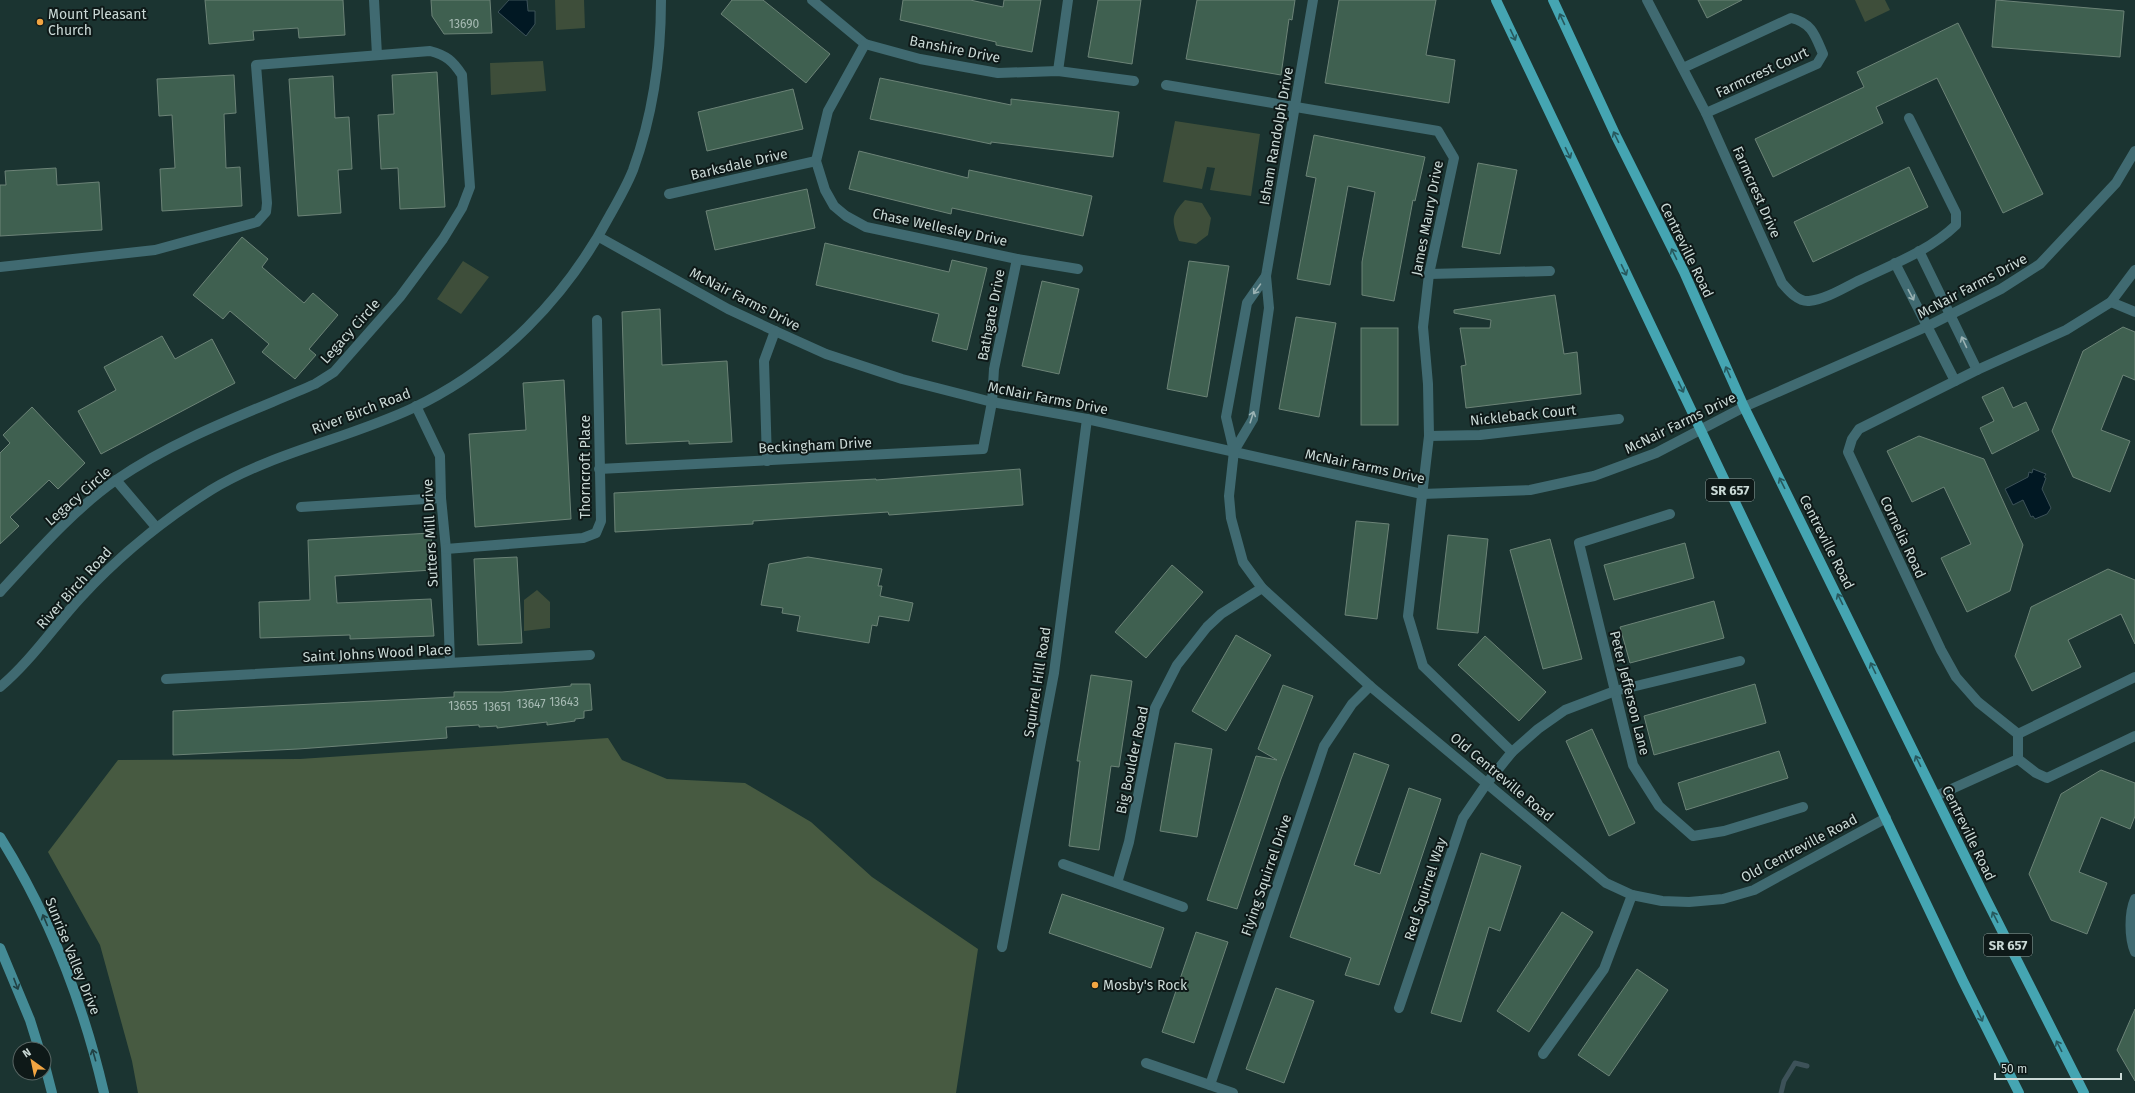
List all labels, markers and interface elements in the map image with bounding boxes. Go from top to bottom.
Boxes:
place label: Mount Pleasant Church [48,6,147,39]
one-way arrow [1558,14,1565,26]
marker: Mount Pleasant Church [35,17,45,27]
house number: 13690 [449,17,479,31]
one-way arrow [1510,29,1517,41]
street label: Banshire Drive [908,32,1002,67]
street label: Farmcrest Court [1713,43,1812,101]
street label: Isham Randolph Drive [1256,66,1297,207]
one-way arrow [1612,131,1620,143]
street label: Farmcrest Drive [1729,144,1784,241]
street label: Barksdale Drive [689,145,789,184]
one-way arrow [1565,146,1573,158]
street label: James Maury Drive [1408,159,1447,277]
street label: Centreville Road [1656,200,1717,301]
street label: Chase Wellesley Drive [871,205,1009,250]
one-way arrow [1670,248,1677,260]
street label: McNair Farms Drive [1914,250,2030,323]
street label: McNair Farms Drive [687,264,803,335]
one-way arrow [1621,264,1628,276]
street label: Bathgate Drive [974,268,1009,362]
one-way arrow [1253,284,1261,295]
one-way arrow [1908,288,1916,300]
street label: Legacy Circle [317,295,384,367]
one-way arrow [1960,336,1967,348]
one-way arrow [1724,366,1731,378]
street label: McNair Farms Drive [986,379,1109,418]
one-way arrow [1678,381,1685,393]
street label: River Birch Road [309,385,413,438]
street label: McNair Farms Drive [1622,389,1739,458]
street label: Nickleback Court [1469,401,1578,430]
one-way arrow [1249,411,1256,424]
street label: Thorncroft Place [577,415,594,519]
street label: Beckingham Drive [758,434,872,457]
street label: McNair Farms Drive [1303,445,1426,487]
street label: Legacy Circle [42,463,115,529]
one-way arrow [1778,477,1785,489]
street label: Sutters Mill Drive [419,478,442,588]
road number: SR 657 [1706,479,1754,501]
street label: Centreville Road [1795,492,1858,592]
street label: Cornelia Road [1876,493,1929,581]
street label: River Birch Road [33,544,116,633]
one-way arrow [1836,594,1843,606]
street label: Squirrel Hill Road [1020,626,1055,739]
street label: Peter Jefferson Lane [1606,629,1653,757]
street label: Saint Johns Wood Place [302,641,452,666]
one-way arrow [1869,662,1876,674]
house number: 13643 [549,695,579,709]
house number: 13647 [516,697,546,711]
house number: 13655 [448,699,478,713]
house number: 13651 [483,700,511,714]
street label: Big Boulder Road [1113,705,1152,816]
street label: Old Centreville Road [1447,729,1557,825]
one-way arrow [1914,755,1922,767]
street label: Centreville Road [1938,783,1999,884]
street label: Old Centreville Road [1738,811,1860,886]
street label: Flying Squirrel Drive [1238,812,1295,938]
street label: Red Squirrel Way [1401,835,1450,943]
street label: Sunrise Valley Drive [41,895,104,1017]
one-way arrow [1990,912,1998,924]
one-way arrow [41,915,48,927]
road number: SR 657 [1984,934,2032,956]
place label: Mosby's Rock [1103,977,1188,994]
one-way arrow [12,978,20,990]
marker: Mosby's Rock [1090,980,1100,990]
one-way arrow [1977,1010,1984,1022]
one-way arrow [2055,1040,2062,1052]
north arrow [12,1041,52,1081]
text: N [20,1046,33,1060]
one-way arrow [90,1049,97,1062]
scale bar [1995,1055,2121,1081]
text: 50 m [2001,1062,2027,1076]

